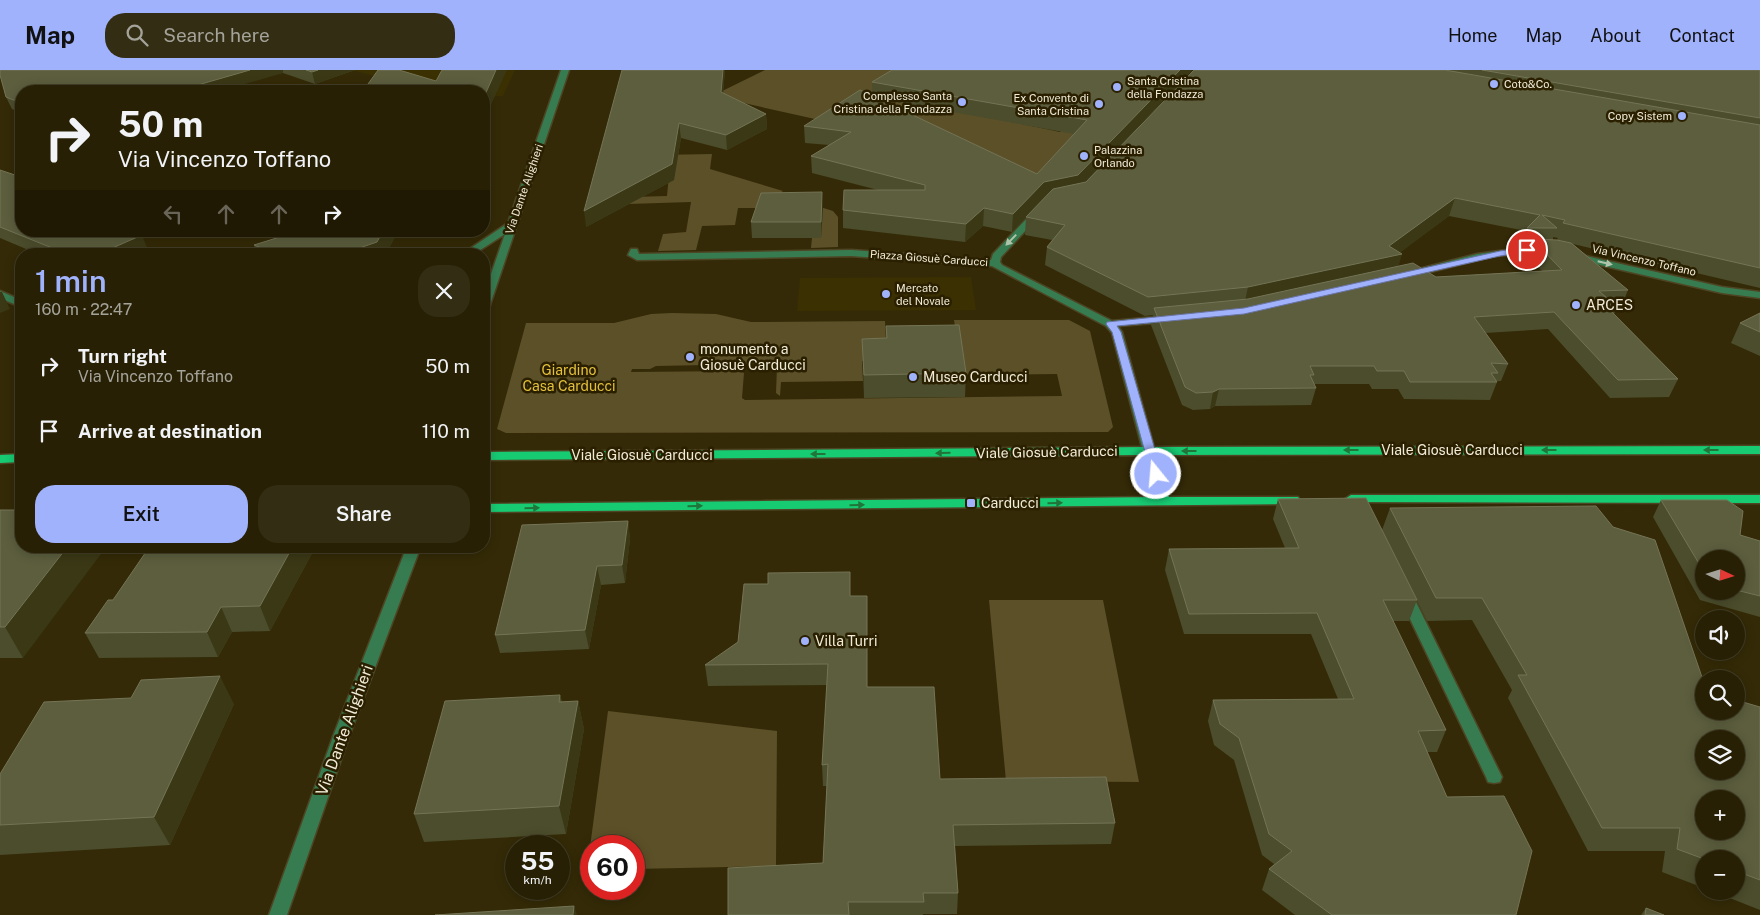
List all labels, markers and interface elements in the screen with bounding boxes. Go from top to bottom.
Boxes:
search box [105,13,455,58]
text: Map [25,21,75,49]
icon: search [123,21,151,49]
text: Search here [163,24,270,46]
text: Home [1448,25,1498,46]
text: Map [1526,25,1562,46]
text: About [1590,25,1641,46]
text: Contact [1669,25,1735,46]
place label: Santa Cristina della Fondazza [1127,75,1203,100]
marker: Coto&Co. [1488,78,1500,90]
place label: Coto&Co. [1504,78,1552,90]
marker: Santa Cristina della Fondazza [1111,81,1123,93]
place label: Complesso Santa Cristina della Fondazza [834,90,952,115]
place label: Ex Convento di Santa Cristina [1014,92,1089,117]
marker: Complesso Santa Cristina della Fondazza [956,96,968,108]
marker: Ex Convento di Santa Cristina [1093,98,1105,110]
text: 50 m [118,104,203,145]
icon: right [35,105,100,170]
place label: Copy Sistem [1608,110,1672,122]
marker: Copy Sistem [1676,110,1688,122]
street label: Via Dante Alighieri [503,142,545,236]
place label: Palazzina Orlando [1094,144,1142,169]
text: Via Vincenzo Toffano [118,146,331,172]
marker: Palazzina Orlando [1078,150,1090,162]
icon: left [159,200,187,228]
icon: ahead [212,200,240,228]
icon: ahead [265,200,293,228]
icon: right [318,200,346,228]
pin [1506,229,1548,271]
one-way arrow [1005,234,1017,246]
icon: arrive [1513,236,1541,264]
street label: Via Vincenzo Toffano [1591,242,1697,278]
street label: Piazza Giosuè Carducci [870,248,988,268]
one-way arrow [1598,259,1613,267]
text: 1 min [35,263,106,299]
button: close [418,265,470,317]
place label: Mercato del Novale [896,282,950,307]
marker: Mercato del Novale [880,288,892,300]
place label: ARCES [1586,297,1633,313]
marker: ARCES [1570,299,1582,311]
text: 160 m · 22:47 [35,300,132,319]
place label: monumento a Giosuè Carducci [700,341,806,373]
text: Turn right [78,345,167,367]
marker: monumento a Giosuè Carducci [684,351,696,363]
icon: right [35,352,63,380]
text: 50 m [425,355,470,377]
park label: Giardino Casa Carducci [522,362,616,394]
text: Via Vincenzo Toffano [78,367,233,386]
place label: Museo Carducci [923,369,1027,385]
marker: Museo Carducci [907,371,919,383]
icon: arrive [35,417,63,445]
text: Arrive at destination [78,420,262,442]
text: 110 m [422,420,470,442]
street label: Viale Giosuè Carducci [1381,442,1523,458]
street label: Viale Giosuè Carducci [976,443,1118,461]
one-way arrow [1343,446,1359,454]
one-way arrow [1541,446,1557,454]
one-way arrow [1703,446,1719,454]
street label: Viale Giosuè Carducci [571,447,713,463]
position arrow [1129,447,1181,499]
one-way arrow [1181,447,1197,455]
one-way arrow [935,449,951,457]
one-way arrow [810,450,826,458]
button: Exit [35,485,248,543]
button: Share [258,485,470,543]
place label: Carducci [981,495,1039,511]
marker: Carducci [965,497,977,509]
one-way arrow [1047,498,1063,506]
one-way arrow [850,501,866,509]
one-way arrow [687,502,703,510]
one-way arrow [525,504,541,512]
north arrow [1695,550,1745,600]
map controls [1695,550,1745,900]
button: sound [1695,610,1745,660]
place label: Villa Turri [815,633,877,649]
marker: Villa Turri [799,635,811,647]
street label: Via Dante Alighieri [312,662,377,798]
button: search [1695,670,1745,720]
button: layers [1695,730,1745,780]
button: + [1695,790,1745,840]
speed limit sign: 60 [580,835,645,900]
text: 55 [521,846,554,876]
button: − [1695,850,1745,900]
text: km/h [523,873,552,887]

